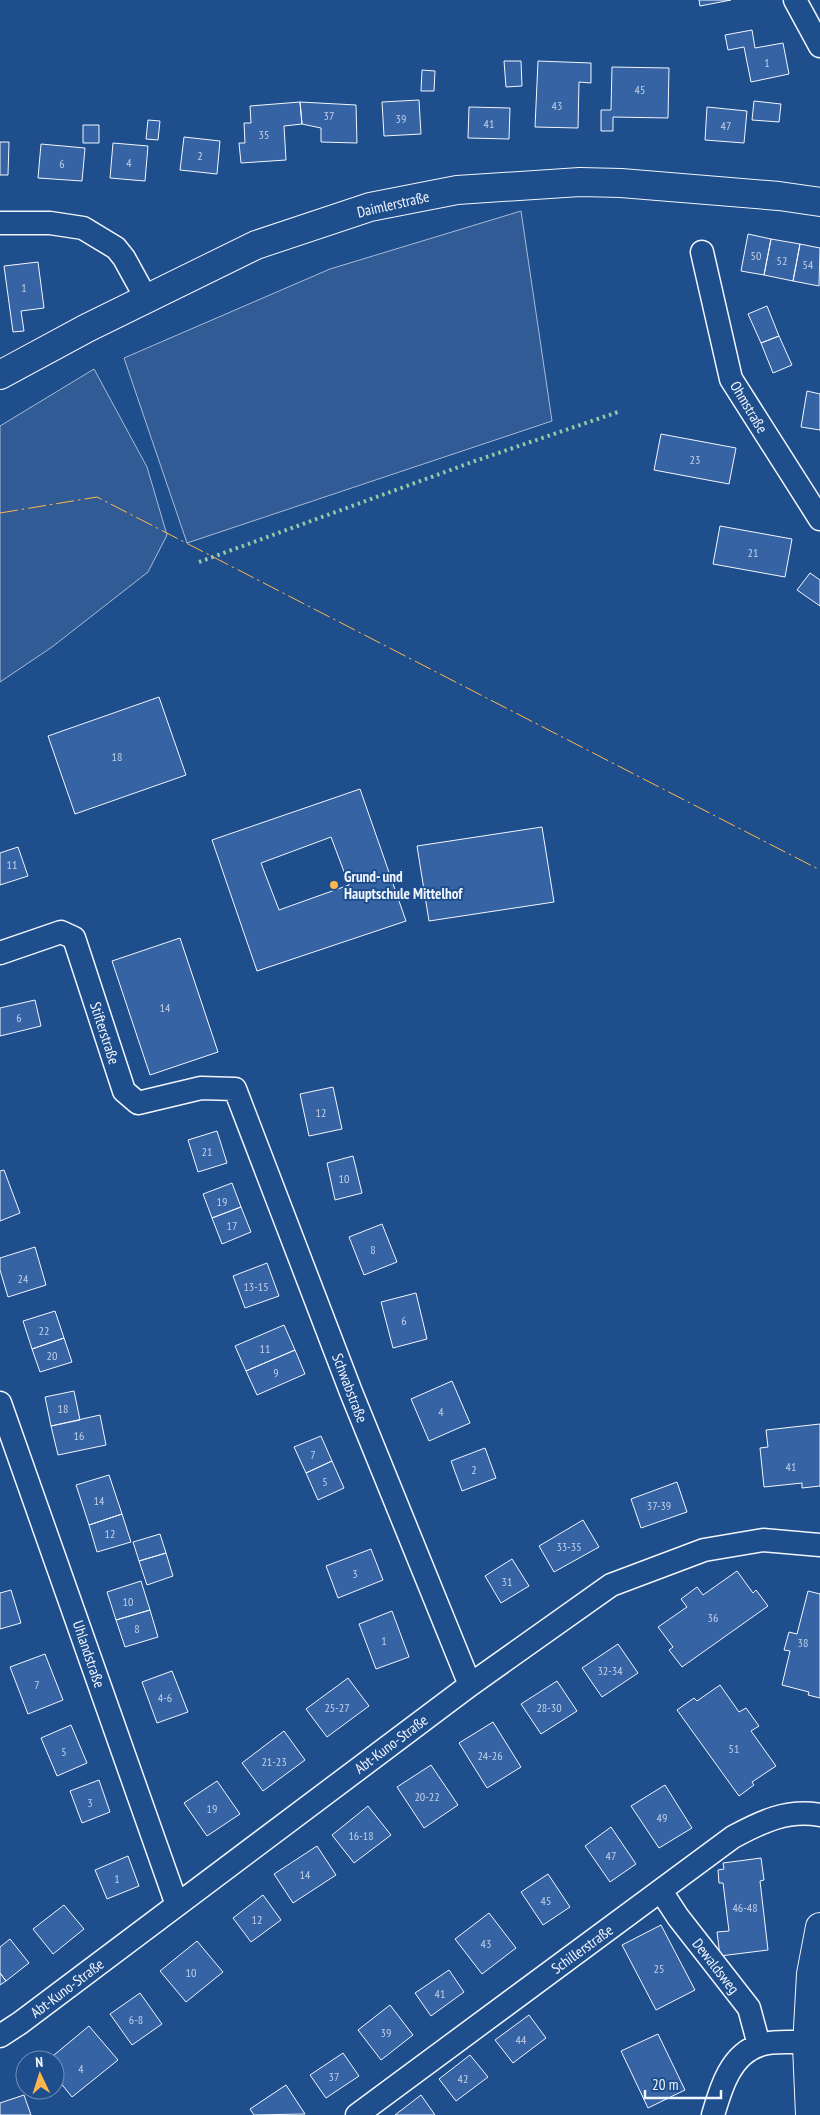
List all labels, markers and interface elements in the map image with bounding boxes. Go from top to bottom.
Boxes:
house number: 1 [764,55,770,70]
house number: 45 [635,82,645,97]
house number: 43 [552,98,562,113]
house number: 37 [324,108,334,123]
house number: 39 [396,111,406,126]
house number: 41 [484,116,494,131]
house number: 47 [721,118,731,133]
house number: 35 [259,127,269,142]
house number: 2 [197,148,203,163]
house number: 4 [126,155,132,170]
house number: 6 [59,156,65,171]
street label: Daimlerstraße [355,186,431,222]
house number: 50 [751,248,761,263]
house number: 52 [777,253,787,268]
house number: 54 [803,257,814,272]
house number: 1 [21,280,27,295]
street label: Ohmstraße [726,377,772,437]
house number: 23 [690,452,700,467]
house number: 21 [748,545,758,560]
house number: 18 [112,749,122,764]
house number: 11 [7,857,17,872]
place label: Grund- und Hauptschule Mittelhof [344,867,463,903]
marker: Grund- und Hauptschule Mittelhof [328,879,340,891]
street label: Stifterstraße [86,999,124,1067]
house number: 14 [160,1000,171,1015]
house number: 6 [16,1010,22,1025]
house number: 12 [316,1105,326,1120]
house number: 21 [202,1144,212,1159]
house number: 10 [339,1171,349,1186]
house number: 19 [217,1194,227,1209]
house number: 17 [227,1218,237,1233]
house number: 8 [370,1242,376,1257]
house number: 24 [18,1271,29,1286]
house number: 13-15 [243,1279,269,1294]
house number: 6 [401,1313,407,1328]
house number: 22 [39,1323,49,1338]
house number: 11 [260,1341,270,1356]
house number: 20 [47,1348,57,1363]
street label: Schwabstraße [328,1351,372,1425]
house number: 9 [273,1365,279,1380]
house number: 18 [58,1401,68,1416]
house number: 4 [438,1404,444,1419]
house number: 16 [74,1428,84,1443]
house number: 7 [310,1447,316,1462]
house number: 41 [786,1459,796,1474]
house number: 2 [471,1462,477,1477]
house number: 5 [322,1474,328,1489]
house number: 14 [94,1493,105,1508]
house number: 37-39 [647,1498,671,1513]
house number: 12 [105,1526,115,1541]
house number: 33-35 [556,1539,582,1554]
house number: 3 [352,1566,358,1581]
house number: 31 [502,1574,512,1589]
house number: 10 [123,1594,133,1609]
house number: 36 [708,1610,718,1625]
street label: Uhlandstraße [69,1618,109,1690]
house number: 8 [134,1621,140,1636]
house number: 1 [381,1633,387,1648]
house number: 38 [798,1635,808,1650]
house number: 32-34 [597,1663,623,1678]
house number: 7 [34,1677,40,1692]
house number: 4-6 [158,1690,172,1705]
house number: 25-27 [324,1700,350,1715]
house number: 28-30 [536,1700,562,1715]
street label: Abt-Kuno-Straße [351,1710,431,1778]
house number: 51 [729,1741,739,1756]
house number: 5 [61,1744,67,1759]
house number: 24-26 [477,1748,503,1763]
house number: 21-23 [261,1754,287,1769]
house number: 20-22 [414,1789,440,1804]
house number: 3 [87,1795,93,1810]
house number: 19 [207,1801,217,1816]
house number: 49 [657,1810,667,1825]
house number: 16-18 [348,1828,374,1843]
house number: 47 [606,1848,616,1863]
house number: 14 [300,1867,311,1882]
house number: 1 [114,1871,120,1886]
house number: 45 [541,1893,551,1908]
house number: 46-48 [732,1900,758,1915]
house number: 12 [252,1912,262,1927]
street label: Schillerstraße [547,1920,617,1978]
street label: Dewaldsweg [688,1934,744,1998]
house number: 43 [481,1936,491,1951]
street label: Abt-Kuno-Straße [27,1954,107,2022]
house number: 25 [654,1961,664,1976]
house number: 10 [186,1965,196,1980]
house number: 41 [435,1986,445,2001]
house number: 6-8 [129,2012,143,2027]
house number: 39 [381,2025,391,2040]
house number: 44 [516,2032,527,2047]
north arrow [15,2050,65,2100]
text: N [35,2053,43,2071]
house number: 4 [78,2061,84,2076]
scale bar [645,2068,721,2100]
house number: 37 [329,2069,339,2084]
house number: 42 [458,2071,468,2086]
text: 20 m [652,2075,678,2094]

